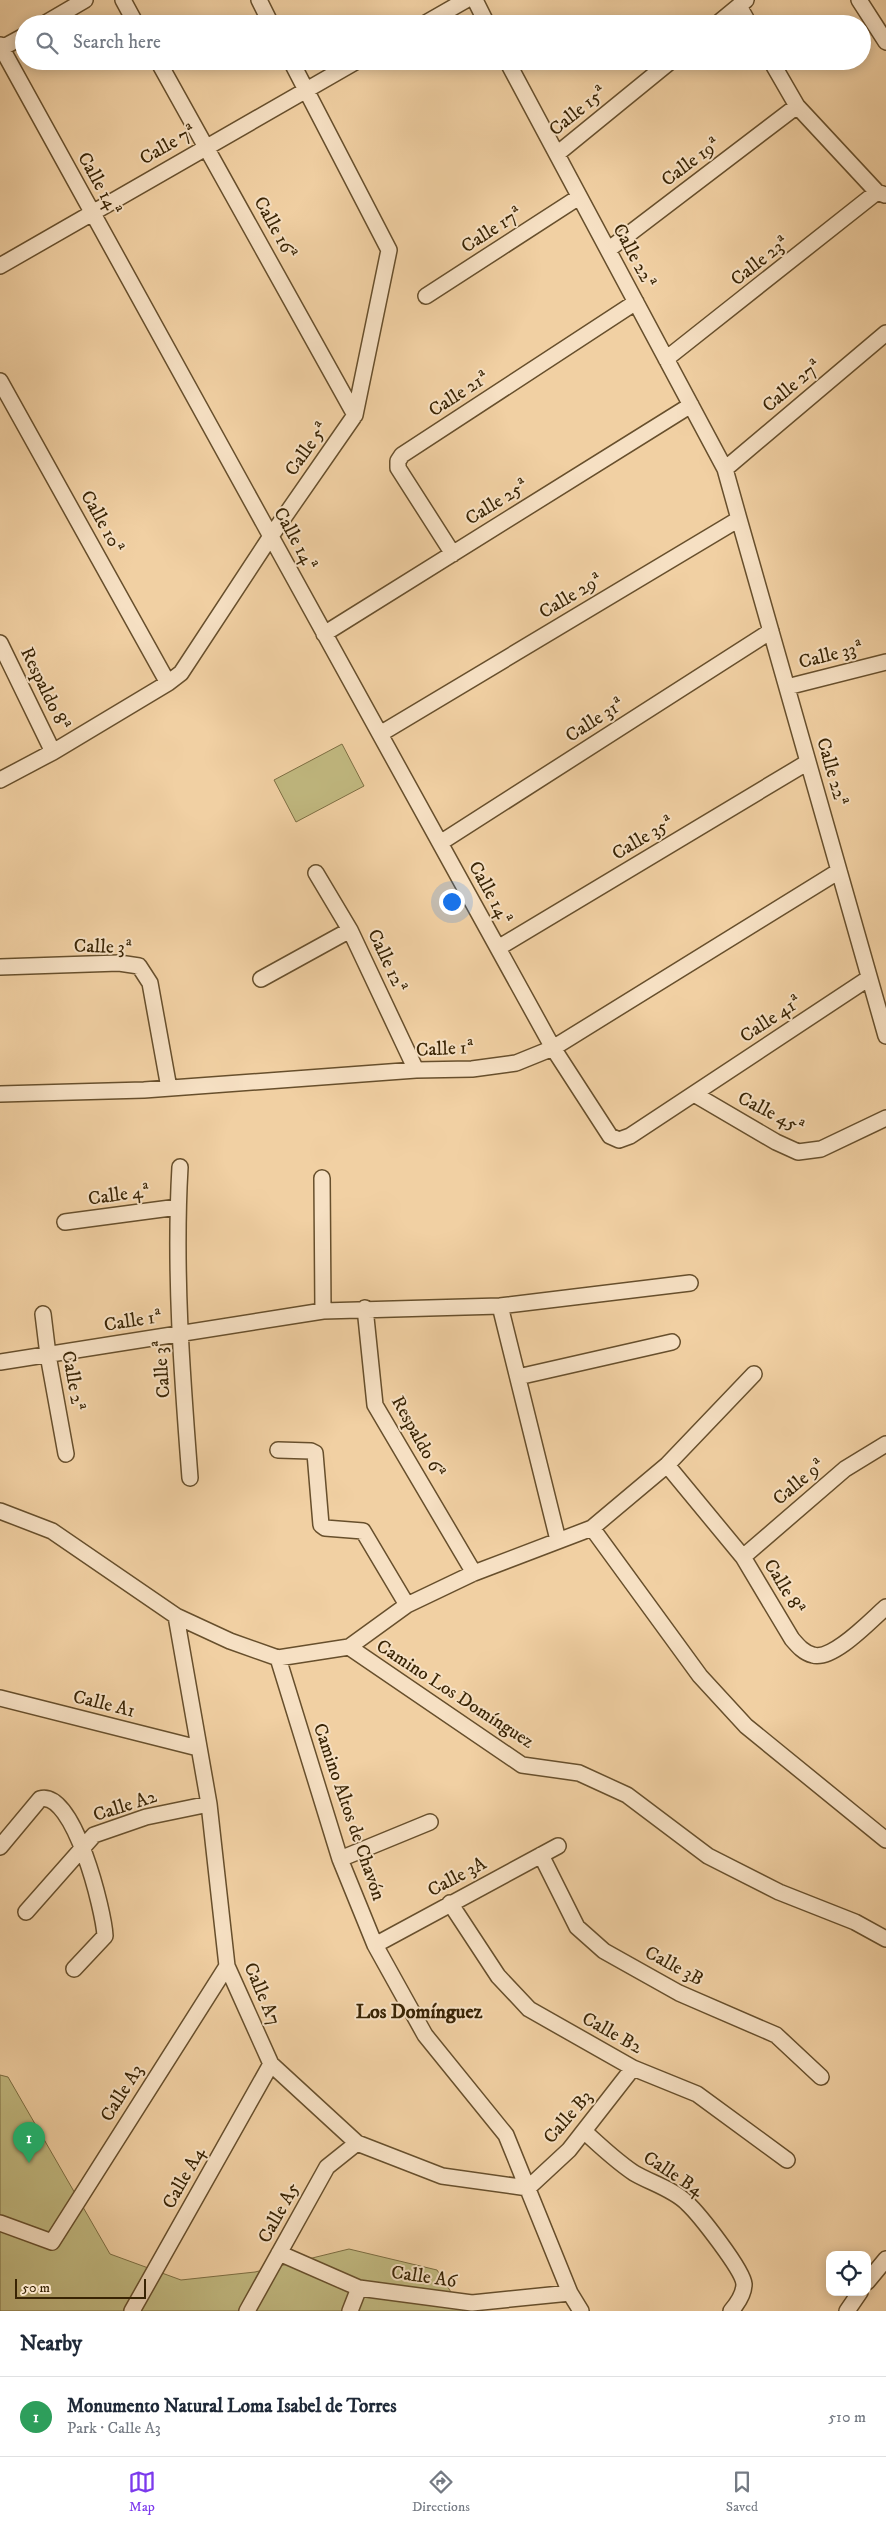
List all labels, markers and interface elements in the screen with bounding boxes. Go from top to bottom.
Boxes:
search box [15,15,871,70]
icon: search [33,29,61,57]
text: Search here [73,31,161,54]
street label: Calle 15ª [544,81,612,141]
street label: Calle 7ª [136,120,200,170]
street label: Calle 19ª [657,132,725,192]
street label: Calle 14ª [72,148,126,220]
street label: Calle 16ª [248,193,302,263]
street label: Calle 17ª [457,202,527,258]
street label: Calle 22ª [607,220,661,292]
street label: Calle 23ª [726,231,794,291]
street label: Calle 27ª [758,355,826,417]
street label: Calle 21ª [424,366,494,422]
street label: Calle 5ª [280,418,334,480]
street label: Calle 25ª [461,474,533,530]
street label: Calle 10ª [75,486,129,558]
street label: Calle 14ª [268,503,322,575]
street label: Calle 29ª [535,568,607,624]
street label: Calle 33ª [796,636,866,674]
street label: Respaldo 8ª [15,644,75,734]
street label: Calle 31ª [561,693,629,747]
street label: Calle 22ª [811,735,853,809]
street label: Calle 35ª [608,811,678,865]
street label: Calle 14ª [463,857,517,929]
your location [439,889,465,915]
street label: Calle 12ª [362,925,412,997]
street label: Calle 3ª [73,934,133,960]
street label: Calle 41ª [736,990,806,1048]
street label: Calle 1ª [415,1036,475,1062]
street label: Calle 45ª [734,1087,808,1139]
street label: Calle 4ª [87,1179,151,1211]
street label: Calle 1ª [102,1305,164,1337]
street label: Calle 3ª [148,1339,176,1399]
street label: Calle 2ª [56,1349,90,1413]
street label: Respaldo 6ª [386,1392,450,1482]
street label: Calle 9ª [768,1454,830,1510]
street label: Calle 8ª [758,1555,810,1619]
street label: Camino Los Domínguez [372,1634,538,1754]
street label: Calle A1 [71,1685,137,1723]
street label: Camino Altos de Chavón [308,1720,390,1904]
street label: Calle A2 [90,1785,160,1827]
street label: Calle 3A [424,1852,491,1902]
street label: Calle 3B [641,1941,707,1991]
street label: Calle A7 [238,1959,286,2029]
district label: Los Domínguez [356,2000,483,2025]
street label: Calle B2 [578,2007,647,2059]
street label: Calle A3 [96,2060,148,2126]
street label: Calle B3 [539,2086,597,2148]
pin: 1 [13,2122,45,2163]
street label: Calle A4 [158,2142,211,2213]
street label: Calle B4 [639,2146,708,2202]
street label: Calle A5 [253,2178,305,2247]
map controls [826,2251,871,2296]
button: locate [826,2251,871,2296]
street label: Calle A6 [390,2261,459,2293]
scale bar [15,2276,146,2299]
text: 50 m [22,2279,50,2297]
text: Nearby [20,2331,82,2357]
text: Monumento Natural Loma Isabel de Torres [67,2395,397,2418]
text: 1 [33,2407,39,2427]
text: 510 m [828,2407,866,2427]
text: Park · Calle A3 [67,2418,161,2438]
tab: Map [128,2468,156,2516]
tab: Directions [412,2468,470,2516]
tab: Saved [726,2468,758,2516]

